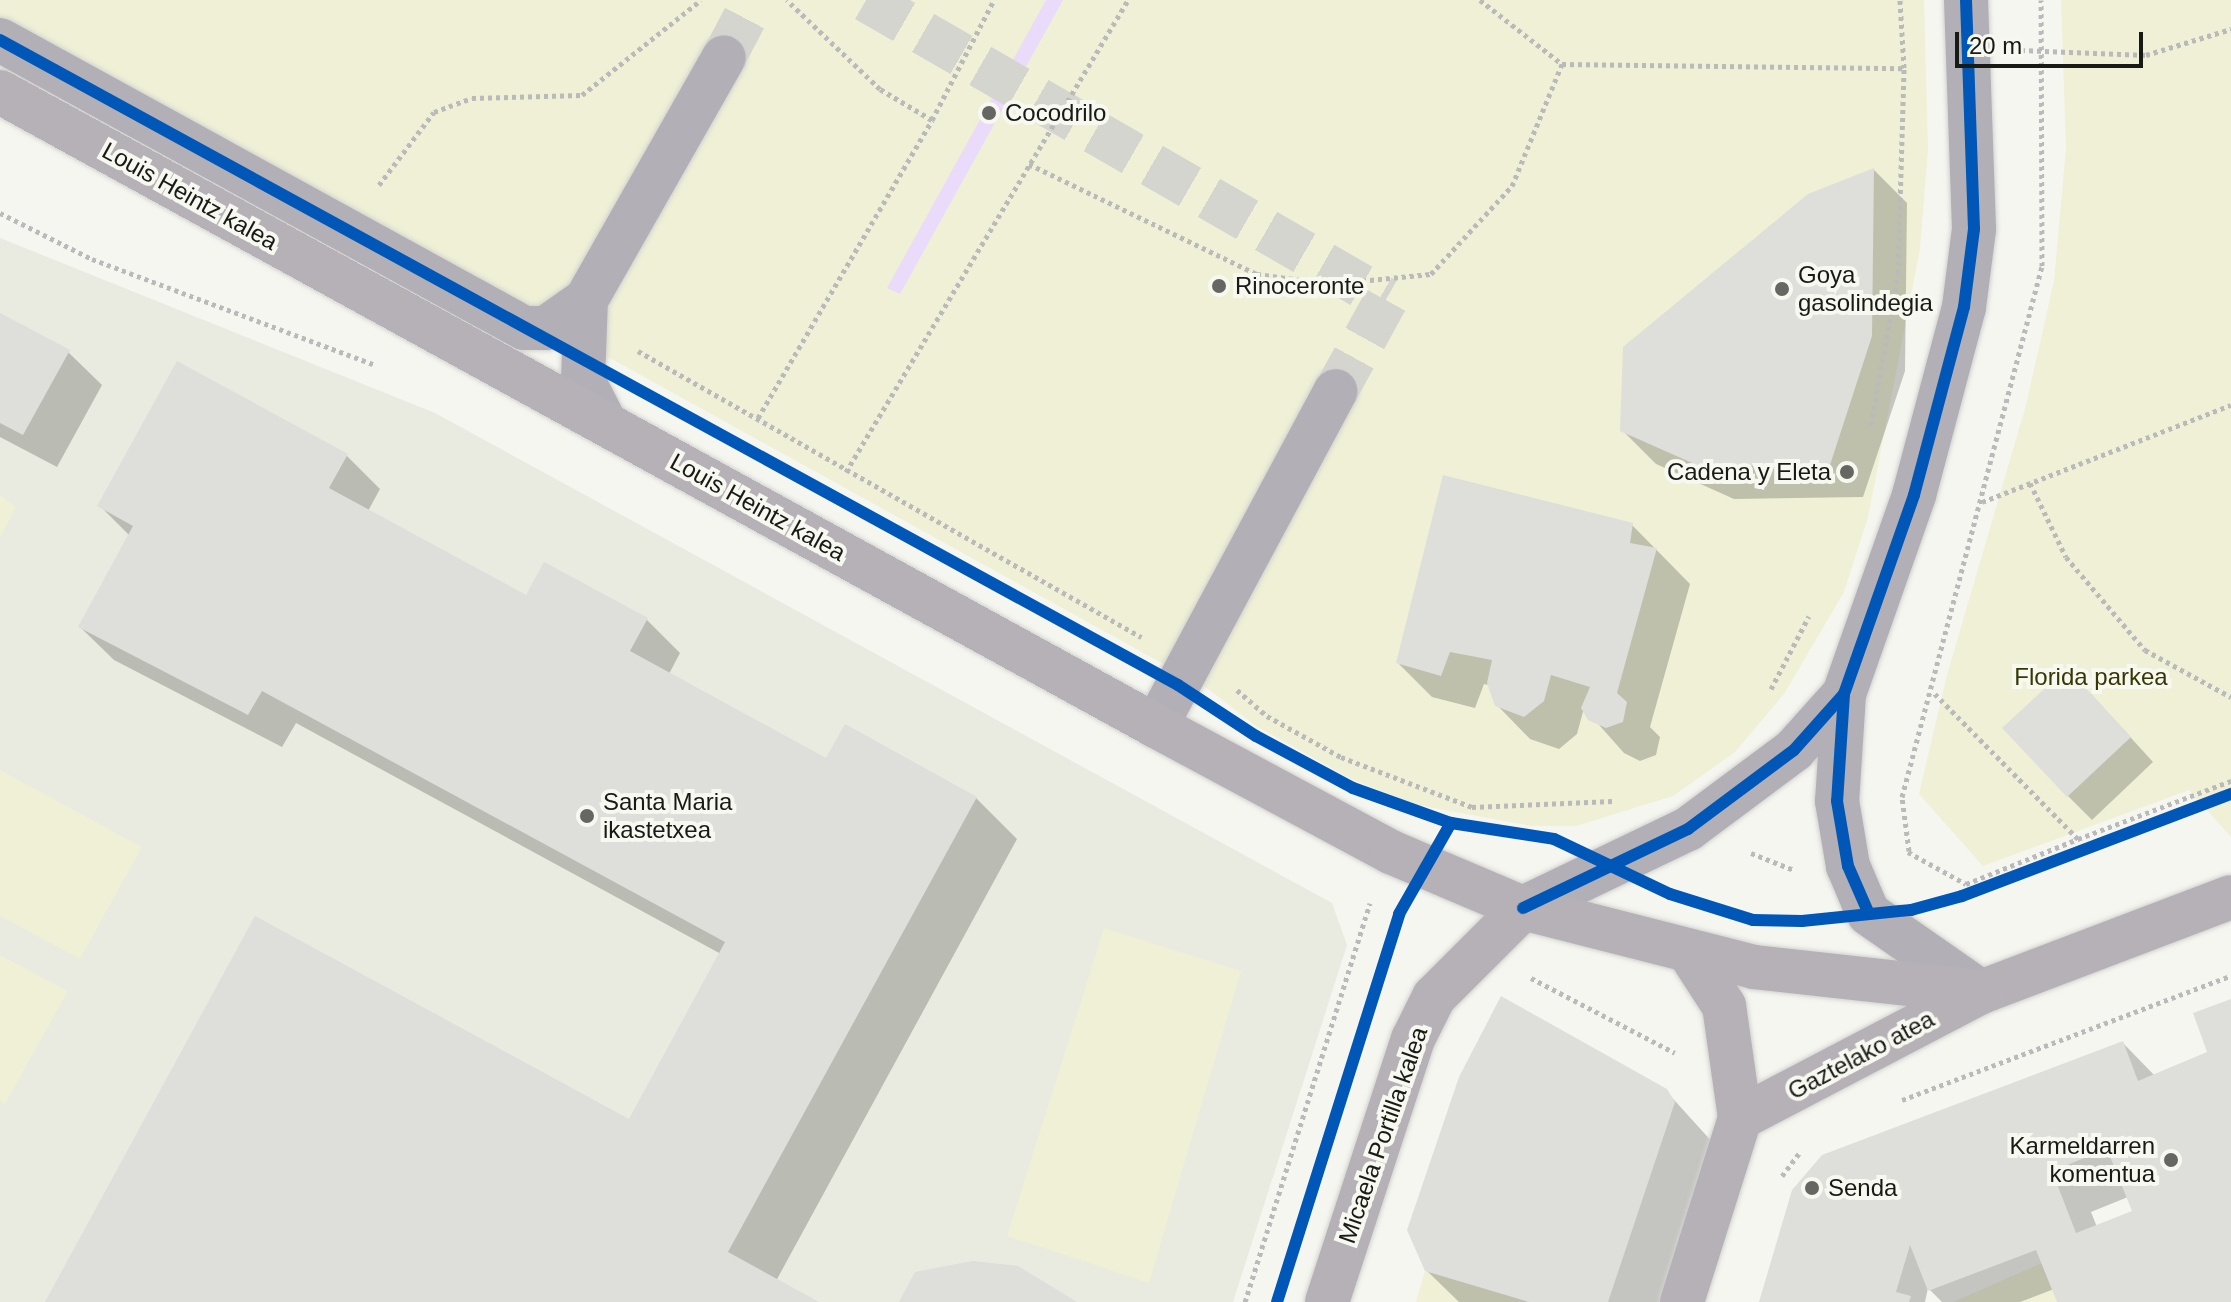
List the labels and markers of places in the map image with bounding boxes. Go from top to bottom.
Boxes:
place label: Cocodrilo [1005,99,1106,127]
marker: Cocodrilo [980,104,998,122]
place label: Goya gasolindegia [1798,261,1933,317]
place label: Rinoceronte [1235,272,1364,300]
marker: Rinoceronte [1210,277,1228,295]
marker: Goya gasolindegia [1773,280,1791,298]
place label: Cadena y Eleta [1667,458,1831,486]
marker: Cadena y Eleta [1838,463,1856,481]
place label: Santa Maria ikastetxea [603,788,732,844]
marker: Santa Maria ikastetxea [578,807,596,825]
place label: Karmeldarren komentua [2010,1132,2155,1188]
marker: Karmeldarren komentua [2162,1151,2180,1169]
place label: Senda [1828,1174,1897,1202]
marker: Senda [1803,1179,1821,1197]

